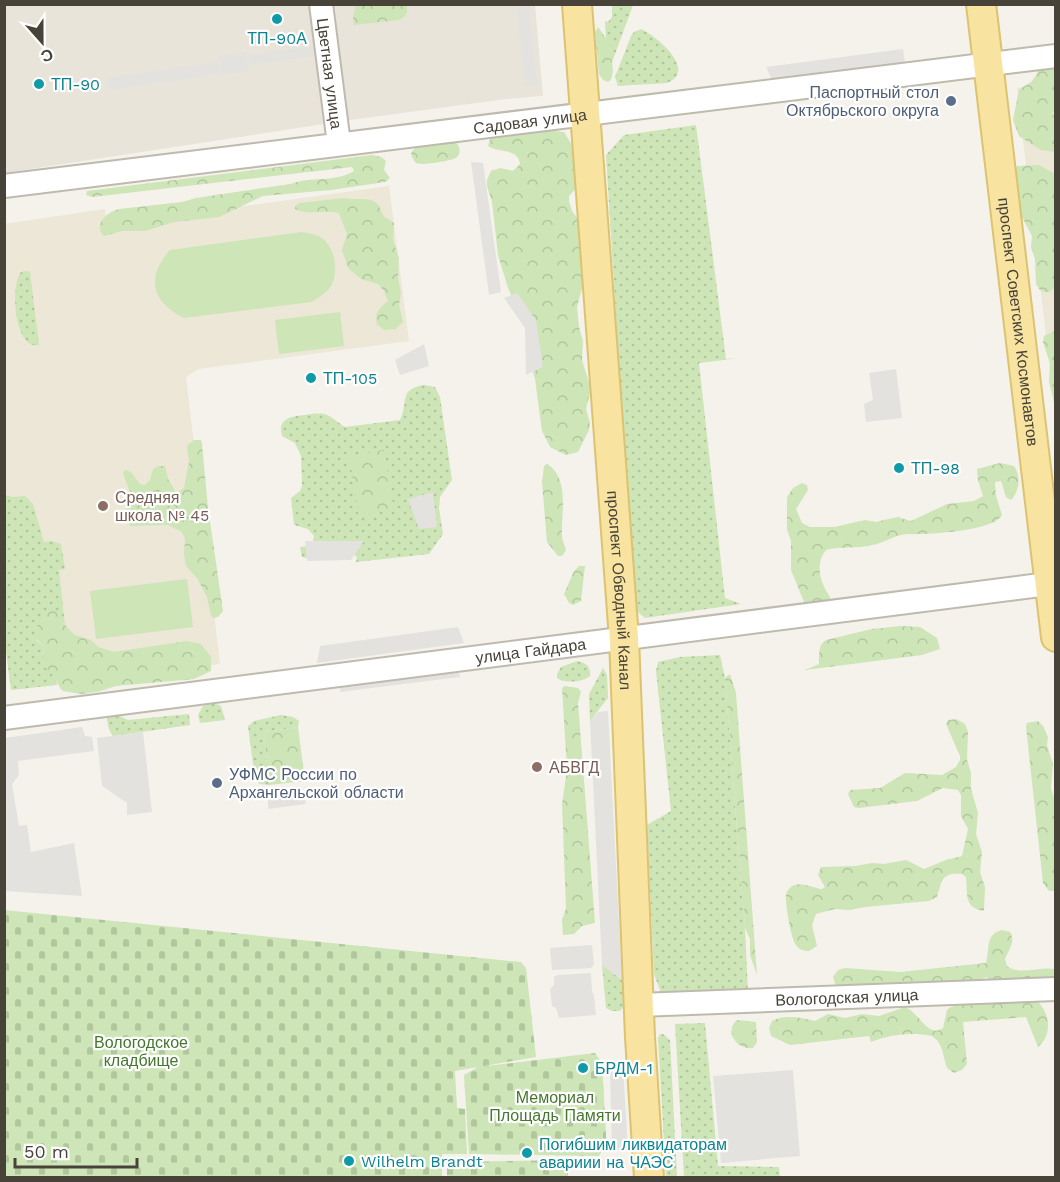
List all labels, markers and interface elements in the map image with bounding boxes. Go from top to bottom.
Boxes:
north arrow [12,12,72,72]
marker: ТП-90А [270,12,284,26]
street label: Цветная улица [313,17,346,130]
place label: ТП-90А [247,29,307,48]
text: С [38,45,56,67]
place label: ТП-90 [51,75,100,94]
marker: ТП-90 [32,77,46,91]
place label: Паспортный стол Октябрьского округа [786,83,939,120]
marker: Паспортный стол Октябрьского округа [944,94,958,108]
street label: Садовая улица [472,105,588,138]
street label: проспект Советских Космонавтов [994,196,1042,447]
place label: ТП-105 [323,369,377,388]
marker: ТП-105 [304,371,318,385]
place label: ТП-98 [911,459,960,478]
marker: ТП-98 [892,461,906,475]
place label: Средняя школа № 45 [115,488,209,525]
street label: проспект Обводный Канал [603,490,635,691]
marker: Средняя школа № 45 [96,499,110,513]
street label: улица Гайдара [474,634,587,667]
place label: АБВГД [549,758,599,777]
marker: АБВГД [530,760,544,774]
place label: УФМС России по Архангельской области [229,765,404,802]
marker: УФМС России по Архангельской области [210,776,224,790]
street label: Вологодская улица [775,985,919,1010]
park label: Вологодское кладбище [94,1033,188,1070]
place label: БРДМ-1 [595,1059,653,1078]
marker: БРДМ-1 [576,1061,590,1075]
park label: Мемориал Площадь Памяти [489,1088,621,1125]
scale bar [15,1131,136,1169]
place label: Погибшим ликвидаторам авариии на ЧАЭС [539,1135,727,1172]
text: 50 m [24,1141,69,1162]
marker: Погибшим ликвидаторам авариии на ЧАЭС [520,1146,534,1160]
place label: Wilhelm Brandt [361,1152,483,1171]
marker: Wilhelm Brandt [342,1154,356,1168]

